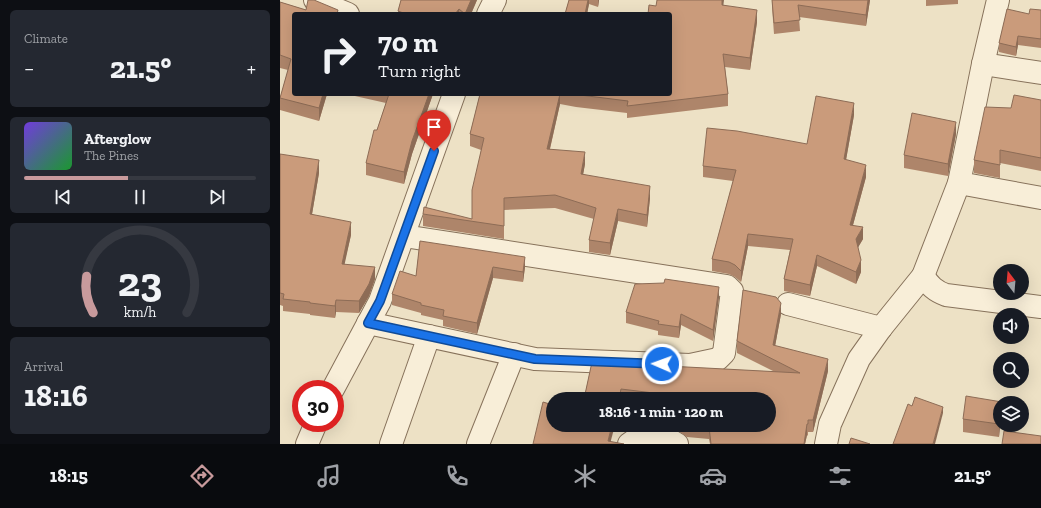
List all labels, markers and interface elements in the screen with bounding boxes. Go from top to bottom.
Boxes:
text: 70 m [378,26,438,59]
icon: right [312,28,364,80]
text: Climate [24,31,68,46]
text: 21.5° [110,50,171,86]
text: − [24,55,34,82]
text: + [247,55,256,82]
text: Turn right [378,60,460,82]
pin [417,110,451,151]
icon: arrive [423,116,445,138]
text: Afterglow [84,130,151,148]
text: The Pines [84,148,139,163]
icon: previous [52,186,74,208]
icon: pause [129,186,151,208]
icon: next [206,186,228,208]
text: 23 [118,257,162,307]
north arrow [993,264,1029,300]
map controls [993,264,1029,432]
text: km/h [124,304,156,321]
button: sound [993,308,1029,344]
position arrow [641,343,683,385]
button: search [993,352,1029,388]
text: Arrival [24,359,63,374]
text: 18:16 [24,378,88,414]
speed limit sign: 30 [292,380,344,432]
button: layers [993,396,1029,432]
text: 18:16 · 1 min · 120 m [599,403,723,421]
icon: directions [188,462,216,490]
icon: music [315,462,343,490]
icon: phone [443,462,471,490]
icon: climate [571,462,599,490]
icon: car [699,462,727,490]
icon: filters [826,462,854,490]
text: 18:15 [50,465,88,487]
text: 21.5° [954,465,991,487]

